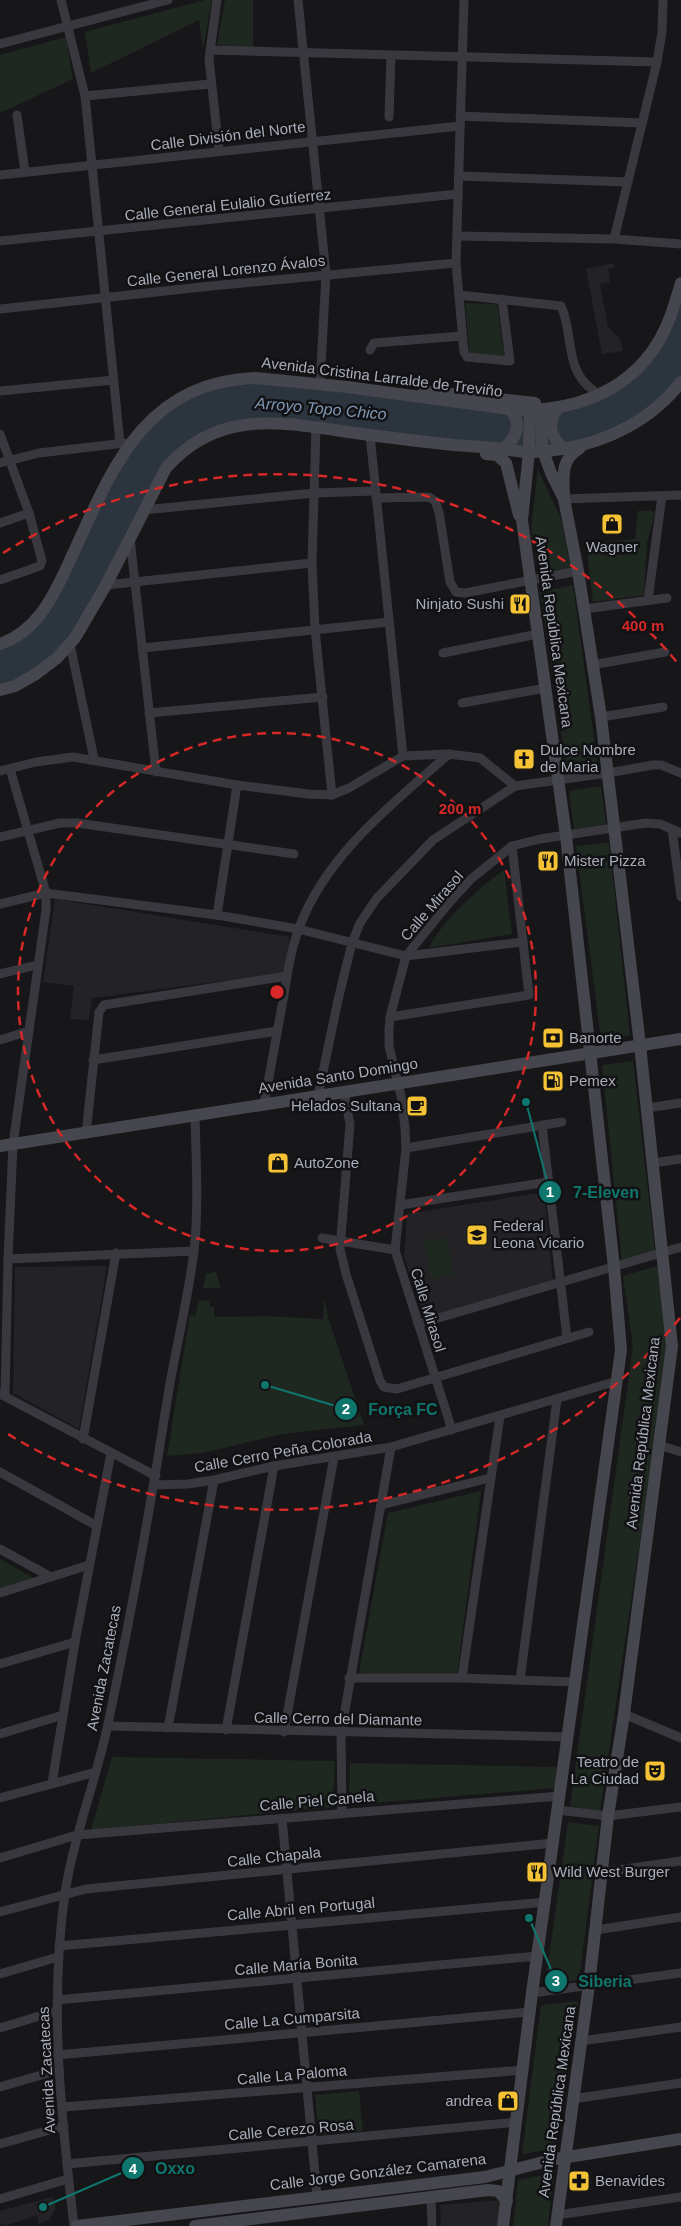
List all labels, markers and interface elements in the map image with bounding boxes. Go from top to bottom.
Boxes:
street label: Calle División del Norte [150,118,306,153]
street label: Calle General Eulalio Gutíerrez [124,185,332,224]
street label: Calle General Lorenzo Ávalos [126,252,326,289]
street label: Avenida Cristina Larralde de Treviño [261,353,503,400]
water label: Arroyo Topo Chico [254,394,388,423]
shop icon: Wagner [600,512,624,536]
street label: Avenida República Mexicana [533,535,576,729]
place label: Wagner [586,538,638,555]
restaurant icon: Ninjato Sushi [508,592,532,616]
place label: Ninjato Sushi [416,595,504,612]
text: 400 m [622,617,664,634]
place label: Dulce Nombre de Maria [540,741,636,775]
church icon: Dulce Nombre de Maria [512,747,536,771]
text: 200 m [439,800,481,817]
restaurant icon: Mister Pizza [536,849,560,873]
place label: Mister Pizza [564,852,646,869]
street label: Calle Mirasol [397,867,466,944]
centre of rings [268,983,286,1001]
bank icon: Banorte [541,1026,565,1050]
place label: Banorte [569,1029,622,1046]
street label: Avenida Santo Domingo [257,1054,419,1097]
fuel station icon: Pemex [541,1069,565,1093]
place label: Pemex [569,1072,616,1089]
cafe icon: Helados Sultana [405,1094,429,1118]
place label: Helados Sultana [291,1097,402,1114]
shop icon: AutoZone [266,1151,290,1175]
place label: AutoZone [294,1154,359,1171]
callout: 7-Eleven [538,1177,649,1208]
text: 1 [546,1183,554,1200]
text: 7-Eleven [573,1184,639,1201]
place label: Federal Leona Vicario [493,1217,584,1251]
school or university icon: Federal Leona Vicario [465,1223,489,1247]
street label: Calle Mirasol [408,1266,449,1354]
street label: Avenida República Mexicana [622,1335,663,1530]
callout: Força FC [333,1394,448,1425]
text: 2 [342,1400,350,1417]
text: Força FC [368,1401,438,1418]
street label: Calle Cerro Peña Colorada [193,1427,374,1476]
street label: Avenida Zacatecas [83,1604,124,1732]
street label: Calle Cerro del Diamante [254,1709,422,1728]
place label: Teatro de La Ciudad [571,1753,639,1787]
theatre icon: Teatro de La Ciudad [643,1759,667,1783]
street label: Calle Piel Canela [259,1787,376,1814]
street label: Calle Chapala [226,1843,322,1870]
restaurant icon: Wild West Burger [525,1860,549,1884]
place label: Wild West Burger [553,1863,669,1880]
street label: Calle Abril en Portugal [226,1894,376,1923]
street label: Calle María Bonita [234,1951,359,1978]
callout: Siberia [544,1966,642,1997]
text: 3 [552,1972,560,1989]
text: Siberia [578,1973,632,1990]
street label: Calle La Cumparsita [224,2004,361,2033]
street label: Avenida República Mexicana [535,2004,578,2199]
street label: Avenida Zacatecas [35,2006,58,2134]
street label: Calle La Paloma [236,2061,348,2088]
shop icon: andrea [496,2089,520,2113]
place label: andrea [445,2092,493,2109]
street label: Calle Cerezo Rosa [228,2115,355,2143]
street label: Calle Jorge González Camarena [269,2150,488,2193]
callout: Oxxo [120,2153,205,2184]
text: 4 [129,2160,138,2177]
text: Oxxo [155,2160,195,2177]
pharmacy icon: Benavides [567,2169,591,2193]
place label: Benavides [595,2172,665,2189]

